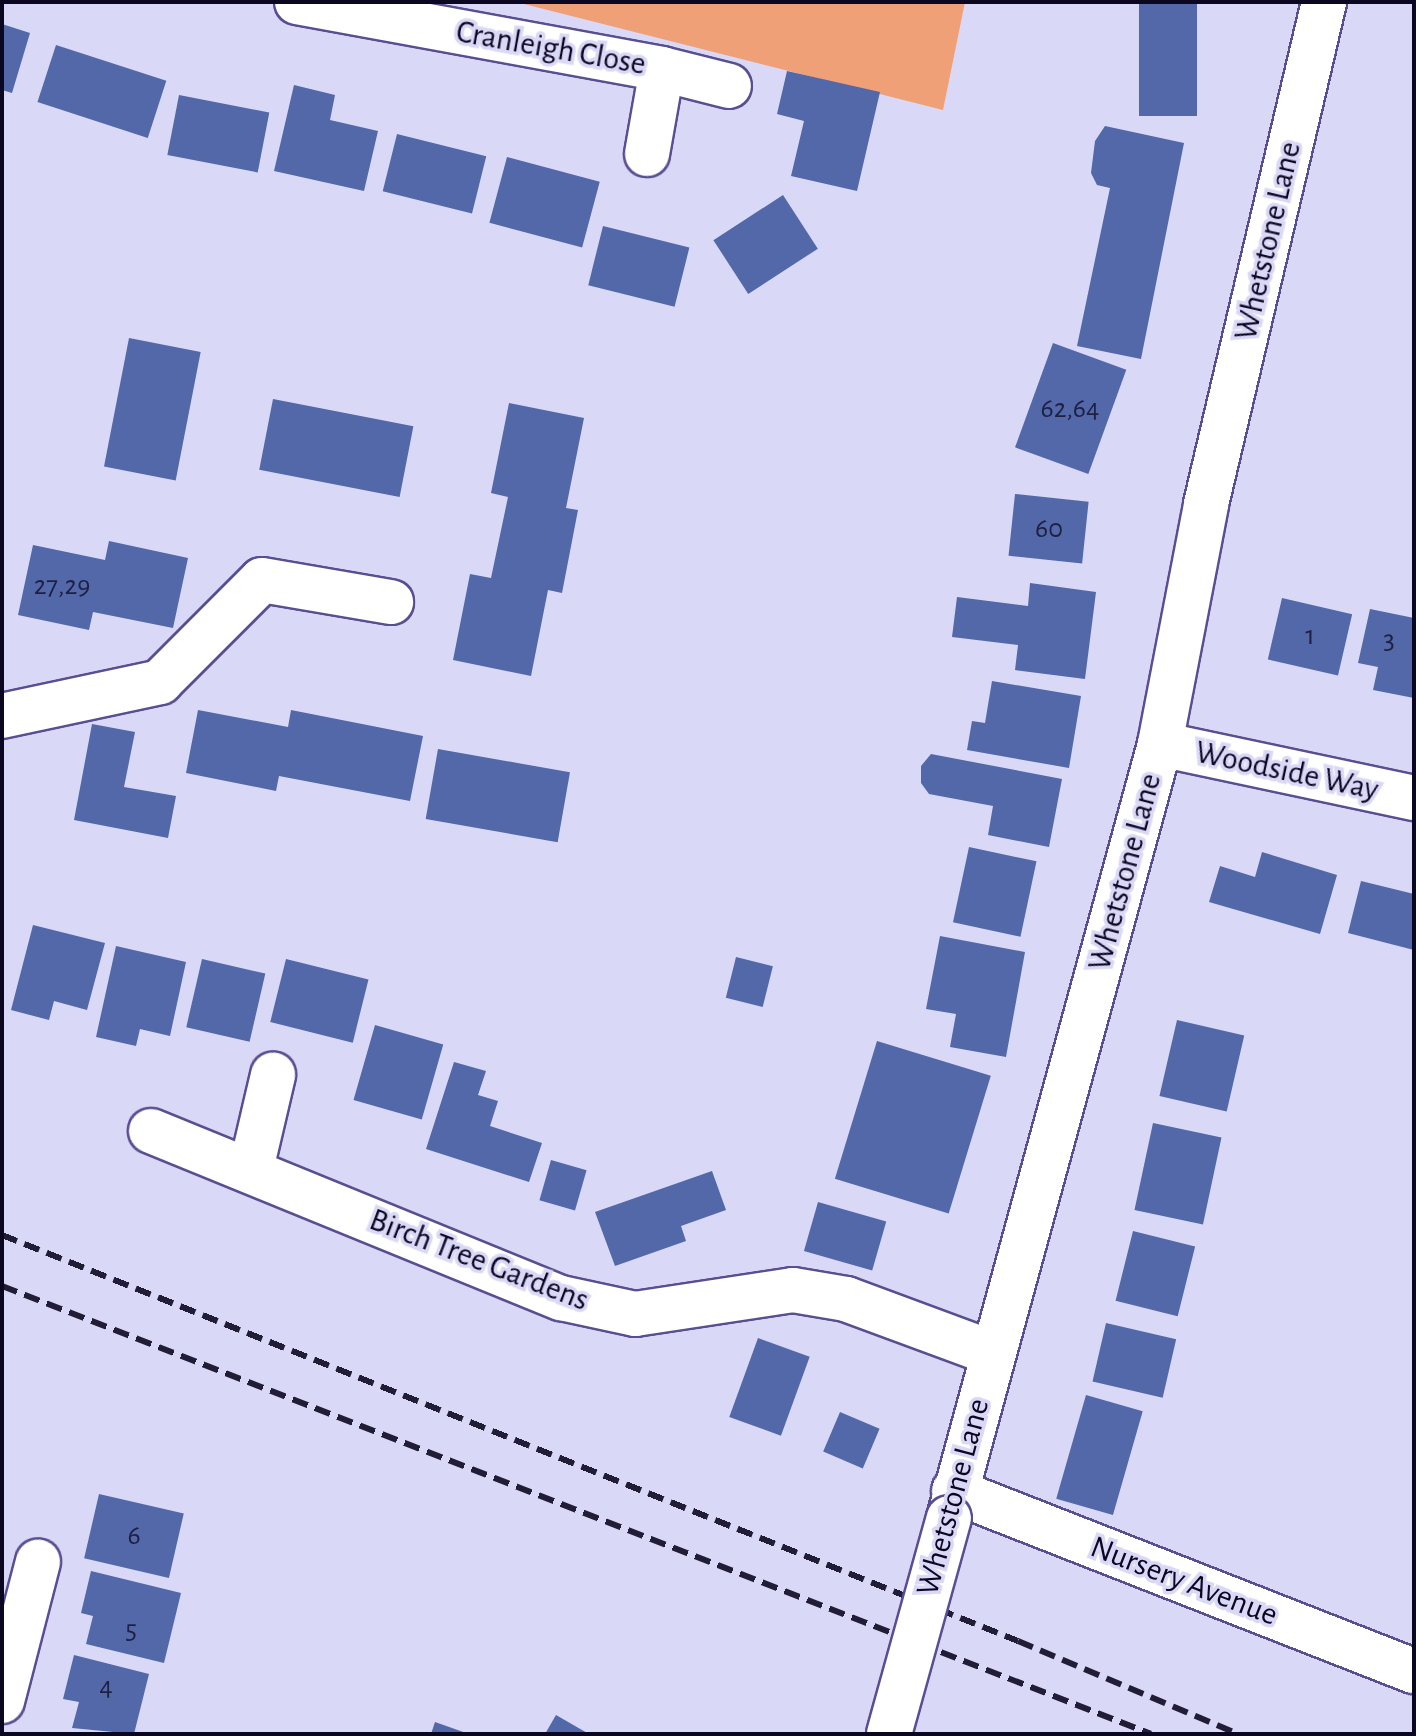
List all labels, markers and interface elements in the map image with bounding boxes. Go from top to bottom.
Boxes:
street label: Cranleigh Close [453,12,649,84]
street label: Whetstone Lane [1227,138,1309,344]
house number: 62,64 [1041,392,1099,426]
house number: 60 [1035,512,1063,546]
house number: 27,29 [34,569,90,603]
house number: 1 [1305,619,1315,653]
house number: 3 [1383,623,1395,657]
street label: Woodside Way [1192,733,1382,809]
street label: Whetstone Lane [1080,769,1170,975]
street label: Birch Tree Gardens [364,1201,594,1319]
street label: Whetstone Lane [908,1394,998,1600]
house number: 6 [127,1519,141,1553]
street label: Nursery Avenue [1085,1528,1283,1634]
house number: 5 [125,1613,137,1647]
house number: 4 [99,1670,113,1704]

